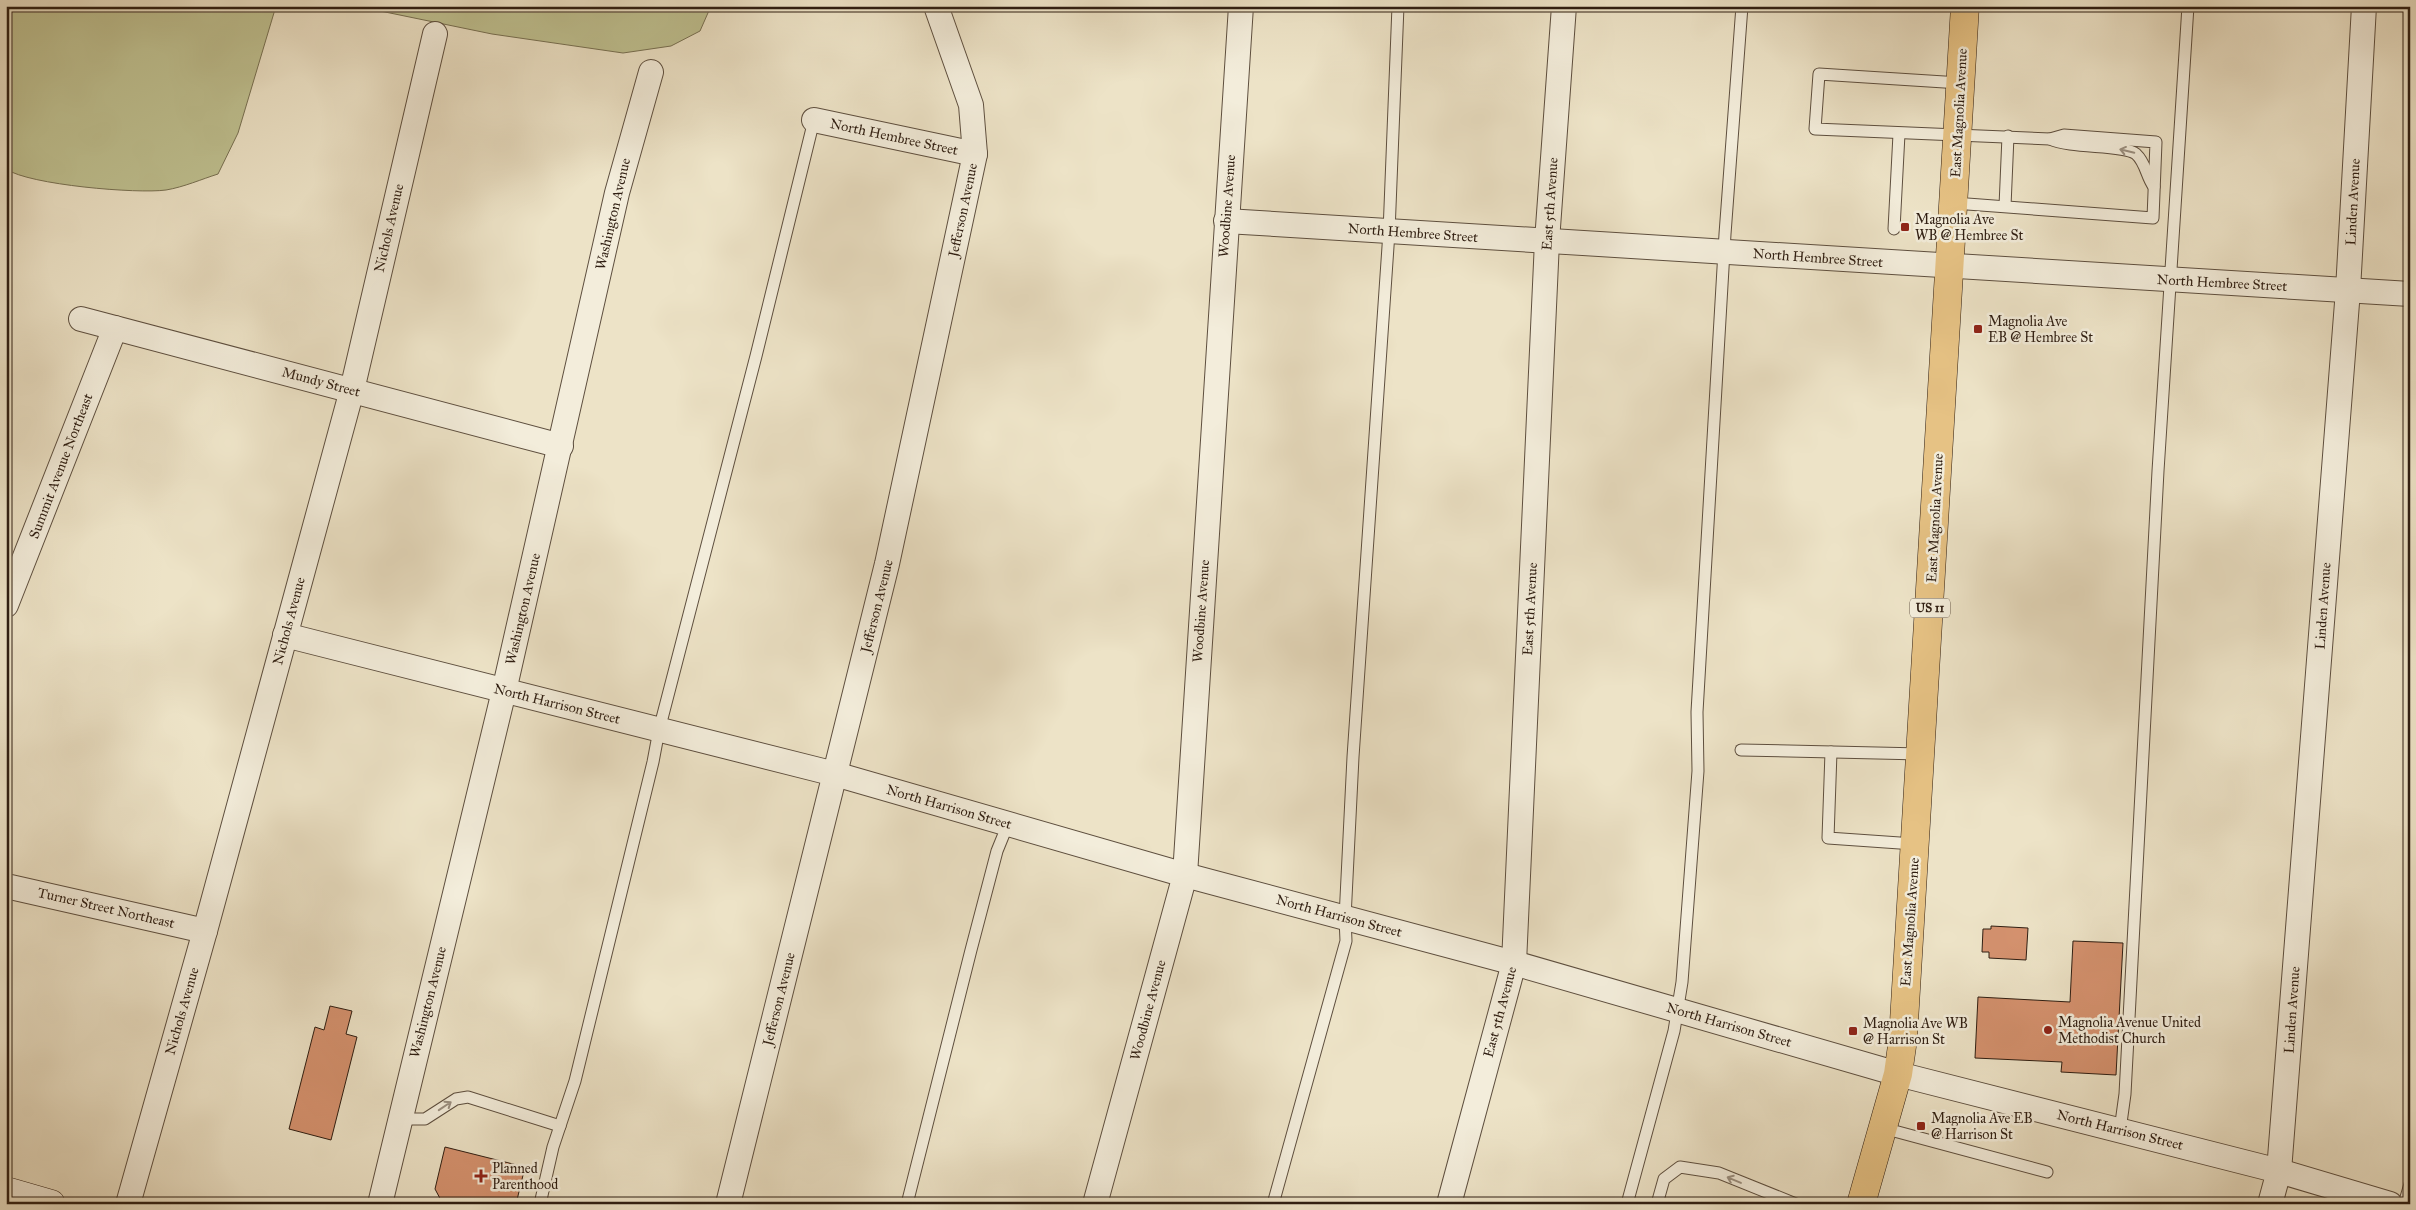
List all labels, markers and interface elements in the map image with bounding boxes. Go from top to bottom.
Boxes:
street label: East Magnolia Avenue [1947,48,1971,178]
street label: North Hembree Street [828,115,960,159]
one-way arrow [2119,146,2135,155]
street label: Woodbine Avenue [1215,154,1239,258]
street label: Washington Avenue [592,156,634,272]
street label: East 5th Avenue [1538,157,1562,251]
street label: Linden Avenue [2342,158,2364,246]
street label: Jefferson Avenue [944,161,982,261]
street label: Nichols Avenue [371,182,407,274]
place label: Magnolia Ave WB @ Hembree St [1915,211,2023,244]
street label: North Hembree Street [1347,220,1479,246]
marker: Magnolia Ave WB @ Hembree St [1899,221,1911,233]
street label: North Hembree Street [1752,245,1884,271]
street label: North Hembree Street [2156,271,2288,295]
place label: Magnolia Ave EB @ Hembree St [1988,313,2093,346]
marker: Magnolia Ave EB @ Hembree St [1972,323,1984,335]
street label: Mundy Street [280,363,362,401]
street label: Summit Avenue Northeast [25,391,97,541]
street label: East Magnolia Avenue [1923,453,1947,583]
street label: Washington Avenue [502,551,544,667]
street label: Jefferson Avenue [857,557,898,657]
street label: Woodbine Avenue [1189,559,1213,663]
street label: East 5th Avenue [1519,562,1541,656]
street label: Linden Avenue [2311,562,2335,650]
street label: Nichols Avenue [269,575,309,667]
road number: US 11 [1910,598,1950,618]
street label: North Harrison Street [492,680,622,728]
street label: North Harrison Street [884,781,1014,833]
street label: East Magnolia Avenue [1897,857,1923,987]
street label: Turner Street Northeast [36,884,176,932]
street label: North Harrison Street [1274,891,1404,941]
street label: Washington Avenue [406,944,450,1059]
street label: Jefferson Avenue [759,950,800,1050]
street label: Woodbine Avenue [1126,958,1170,1062]
street label: Nichols Avenue [161,965,203,1057]
street label: East 5th Avenue [1480,965,1520,1059]
street label: Linden Avenue [2280,966,2304,1054]
street label: North Harrison Street [1664,999,1794,1051]
place label: Magnolia Avenue United Methodist Church [2058,1014,2201,1047]
place label: Magnolia Ave WB @ Harrison St [1863,1015,1968,1048]
marker: Magnolia Avenue United Methodist Church [2042,1024,2054,1036]
marker: Magnolia Ave WB @ Harrison St [1847,1025,1859,1037]
one-way arrow [438,1101,452,1111]
street label: North Harrison Street [2055,1106,2185,1154]
place label: Magnolia Ave EB @ Harrison St [1931,1110,2033,1143]
marker: Magnolia Ave EB @ Harrison St [1915,1120,1927,1132]
place label: Planned Parenthood [492,1160,558,1193]
marker: Planned Parenthood [474,1169,488,1183]
one-way arrow [1727,1174,1742,1184]

